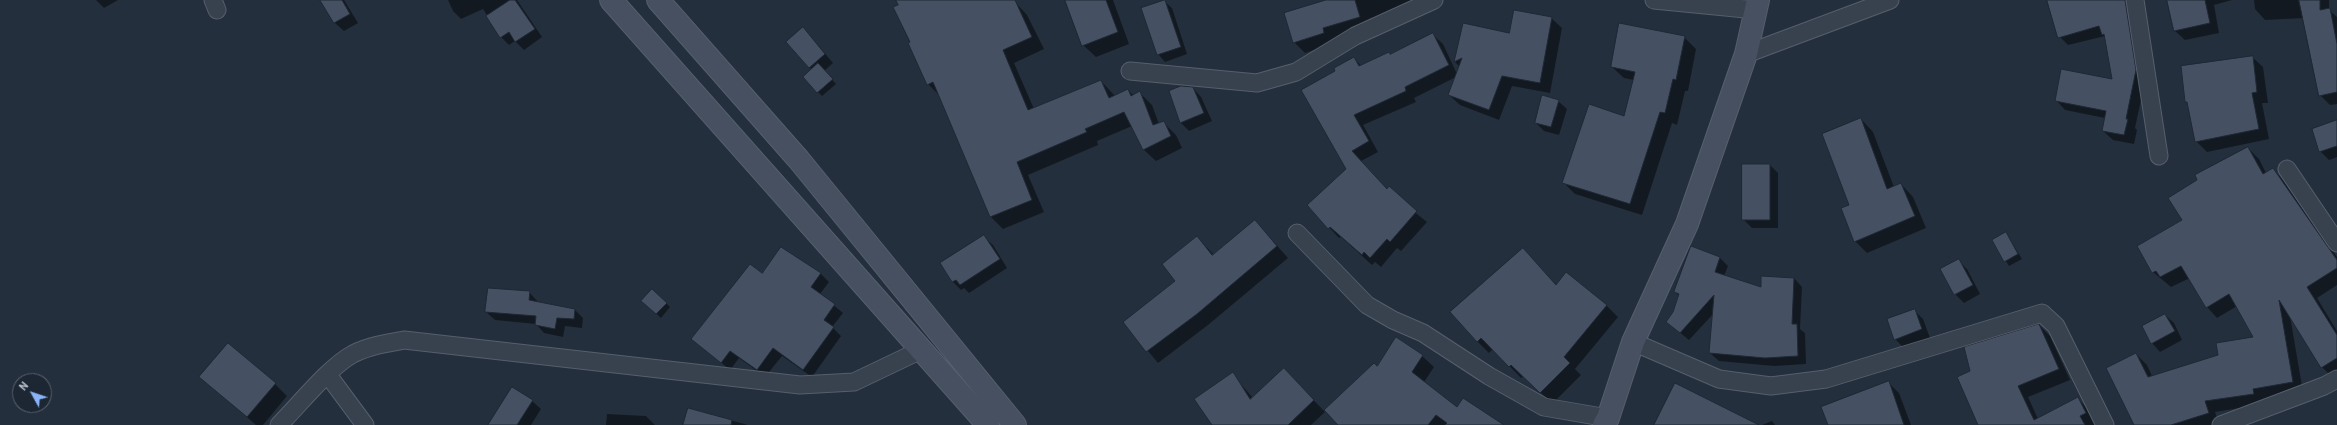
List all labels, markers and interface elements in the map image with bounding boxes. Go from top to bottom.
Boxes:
north arrow [12,373,52,413]
text: N [16,379,31,393]

